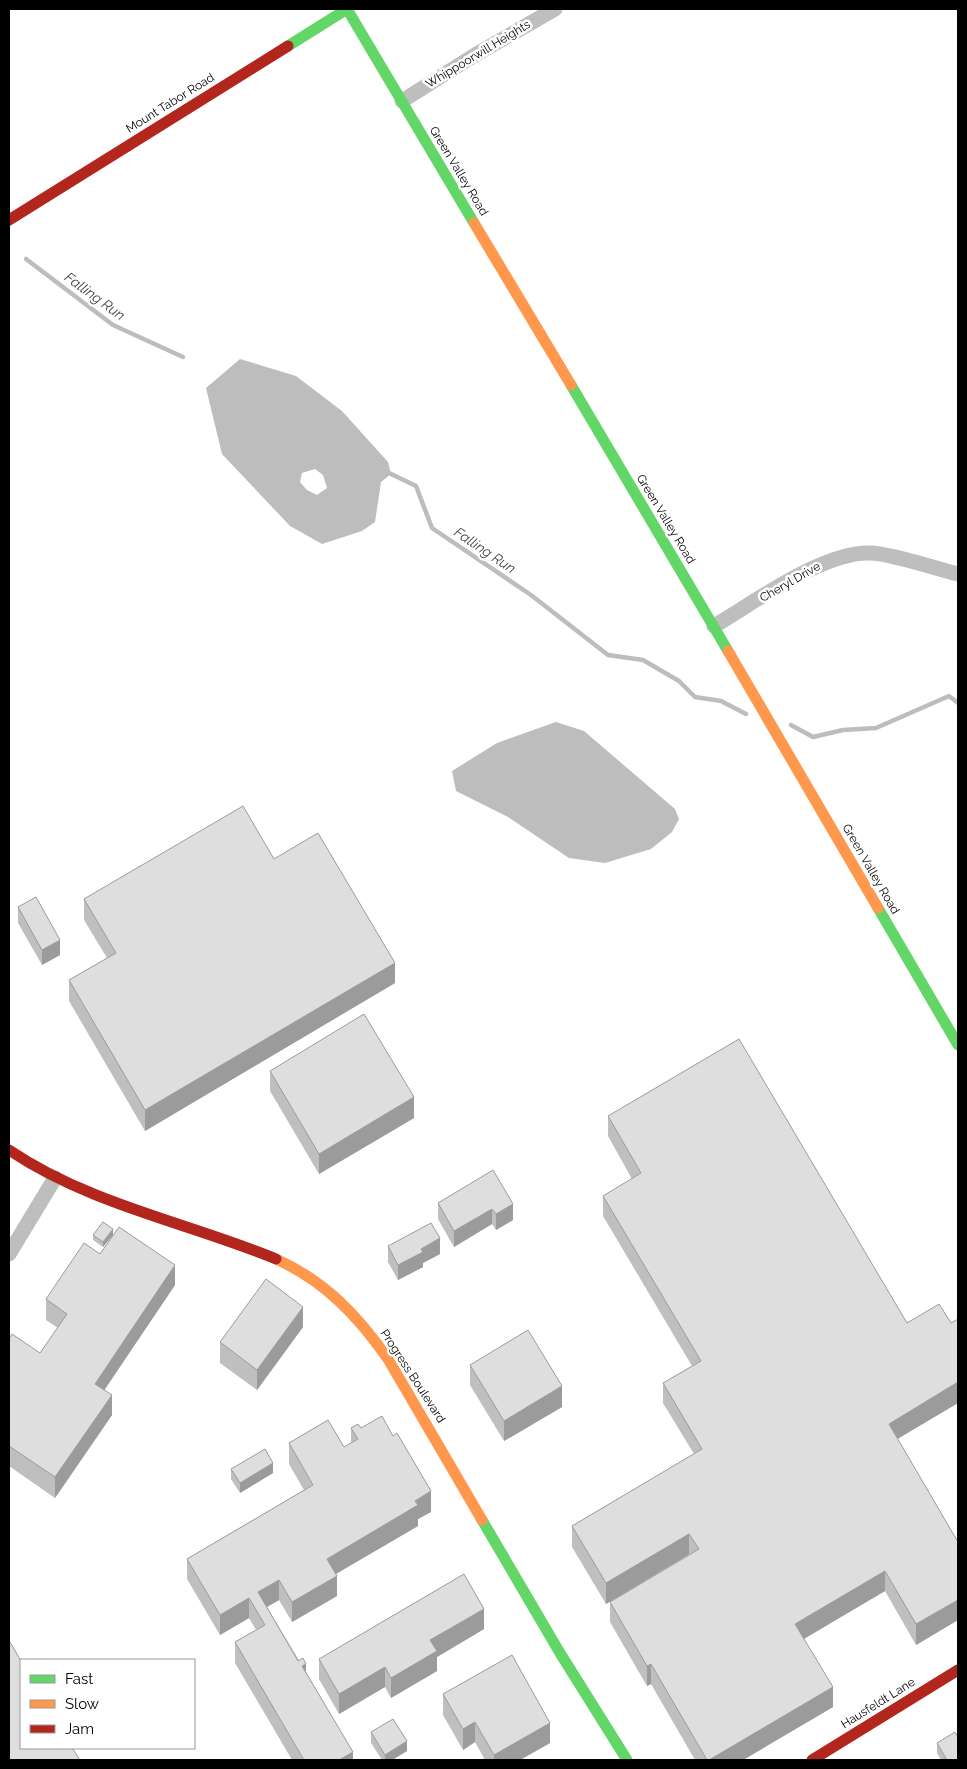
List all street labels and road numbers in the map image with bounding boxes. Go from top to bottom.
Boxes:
street label: Whippoorwill Heights [423,17,533,91]
street label: Mount Tabor Road [123,70,217,136]
street label: Green Valley Road [427,124,491,218]
street label: Green Valley Road [634,472,698,566]
street label: Cheryl Drive [757,559,823,605]
street label: Green Valley Road [839,821,903,917]
street label: Progress Boulevard [378,1327,448,1425]
street label: Hausfeldt Lane [838,1675,918,1731]

